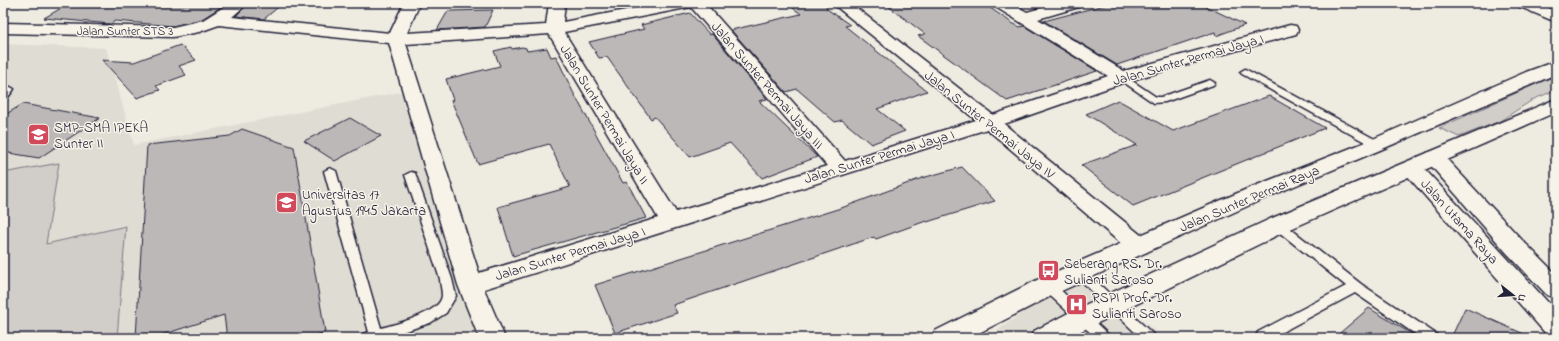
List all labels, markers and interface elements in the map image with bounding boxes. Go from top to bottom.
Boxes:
street label: Jalan Sunter Permai Jaya III [705,18,828,155]
street label: Jalan Sunter STS 3 [77,23,173,41]
street label: Jalan Sunter Permai Jaya I [1110,29,1267,93]
street label: Jalan Sunter Permai Jaya II [553,41,654,189]
street label: Jalan Sunter Permai Jaya IV [919,66,1059,186]
place label: SMP-SMA IPEKA Sunter II [54,118,148,155]
school or university icon: SMP-SMA IPEKA Sunter II [25,122,51,148]
street label: Jalan Sunter Permai Jaya I [802,125,958,191]
street label: Jalan Sunter Permai Raya [1176,160,1323,239]
street label: Jalan Utama Raya [1414,175,1503,270]
place label: Universitas 17 Agustus 1945 Jakarta [302,185,426,223]
school or university icon: Universitas 17 Agustus 1945 Jakarta [274,189,300,215]
street label: Jalan Sunter Permai Jaya I [493,222,649,288]
place label: Seberang RS. Dr. Sulianti Saroso [1064,254,1162,291]
bus stop icon: Seberang RS. Dr. Sulianti Saroso [1036,258,1062,284]
north arrow [1493,275,1533,315]
place label: RSPI Prof. Dr. Sulianti Saroso [1092,288,1182,325]
hospital icon: RSPI Prof. Dr. Sulianti Saroso [1064,292,1090,318]
text: U [1513,292,1530,303]

